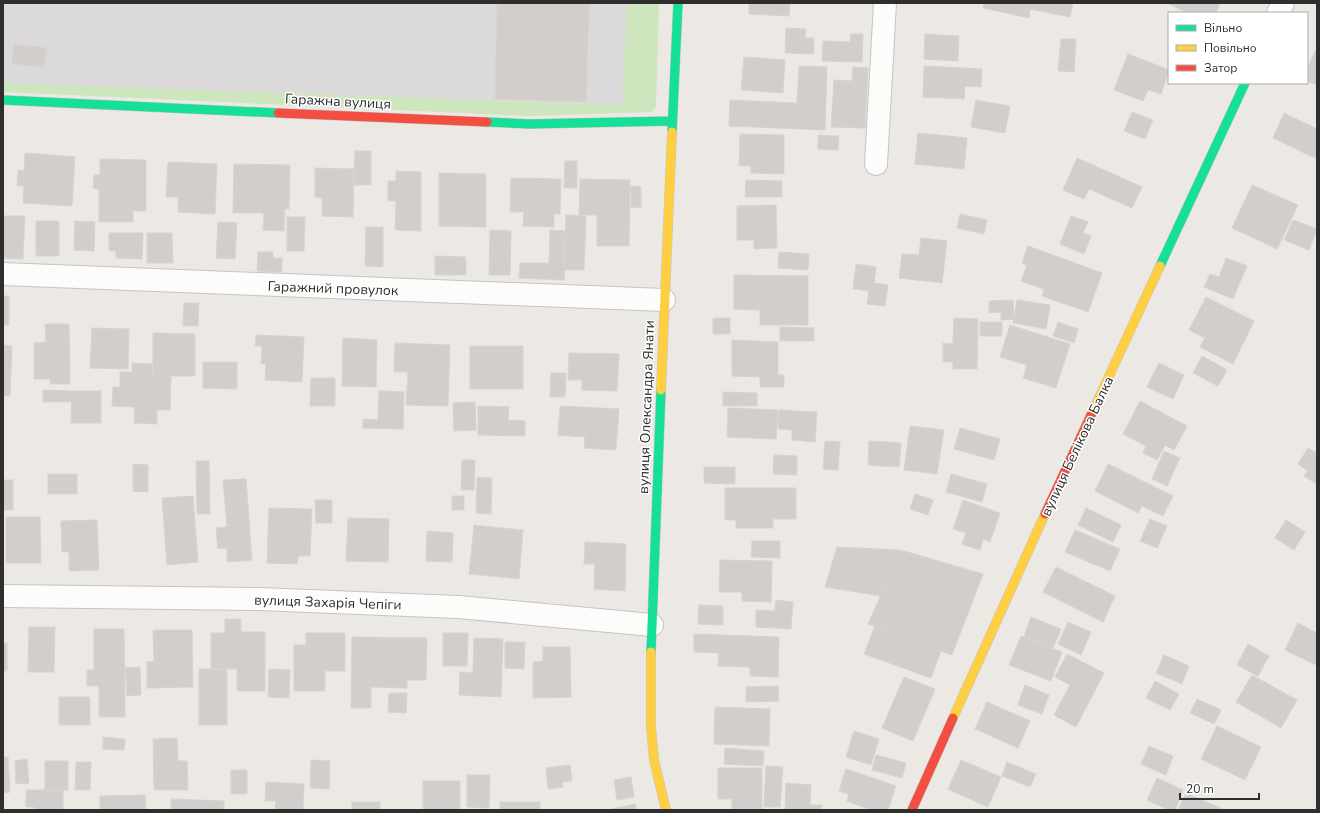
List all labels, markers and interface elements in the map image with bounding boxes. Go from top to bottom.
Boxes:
legend [1168,12,1308,84]
text: Вільно [1204,20,1242,36]
text: Повільно [1204,40,1257,56]
text: Затор [1204,60,1237,76]
street label: Гаражна вулиця [284,89,391,114]
street label: Гаражний провулок [267,277,399,300]
street label: вулиця Олександра Янати [634,320,659,494]
street label: вулиця Белікова Балка [1037,373,1118,519]
street label: вулиця Захарія Чепіги [254,590,402,615]
scale bar [1180,775,1259,801]
text: 20 m [1186,781,1214,797]

